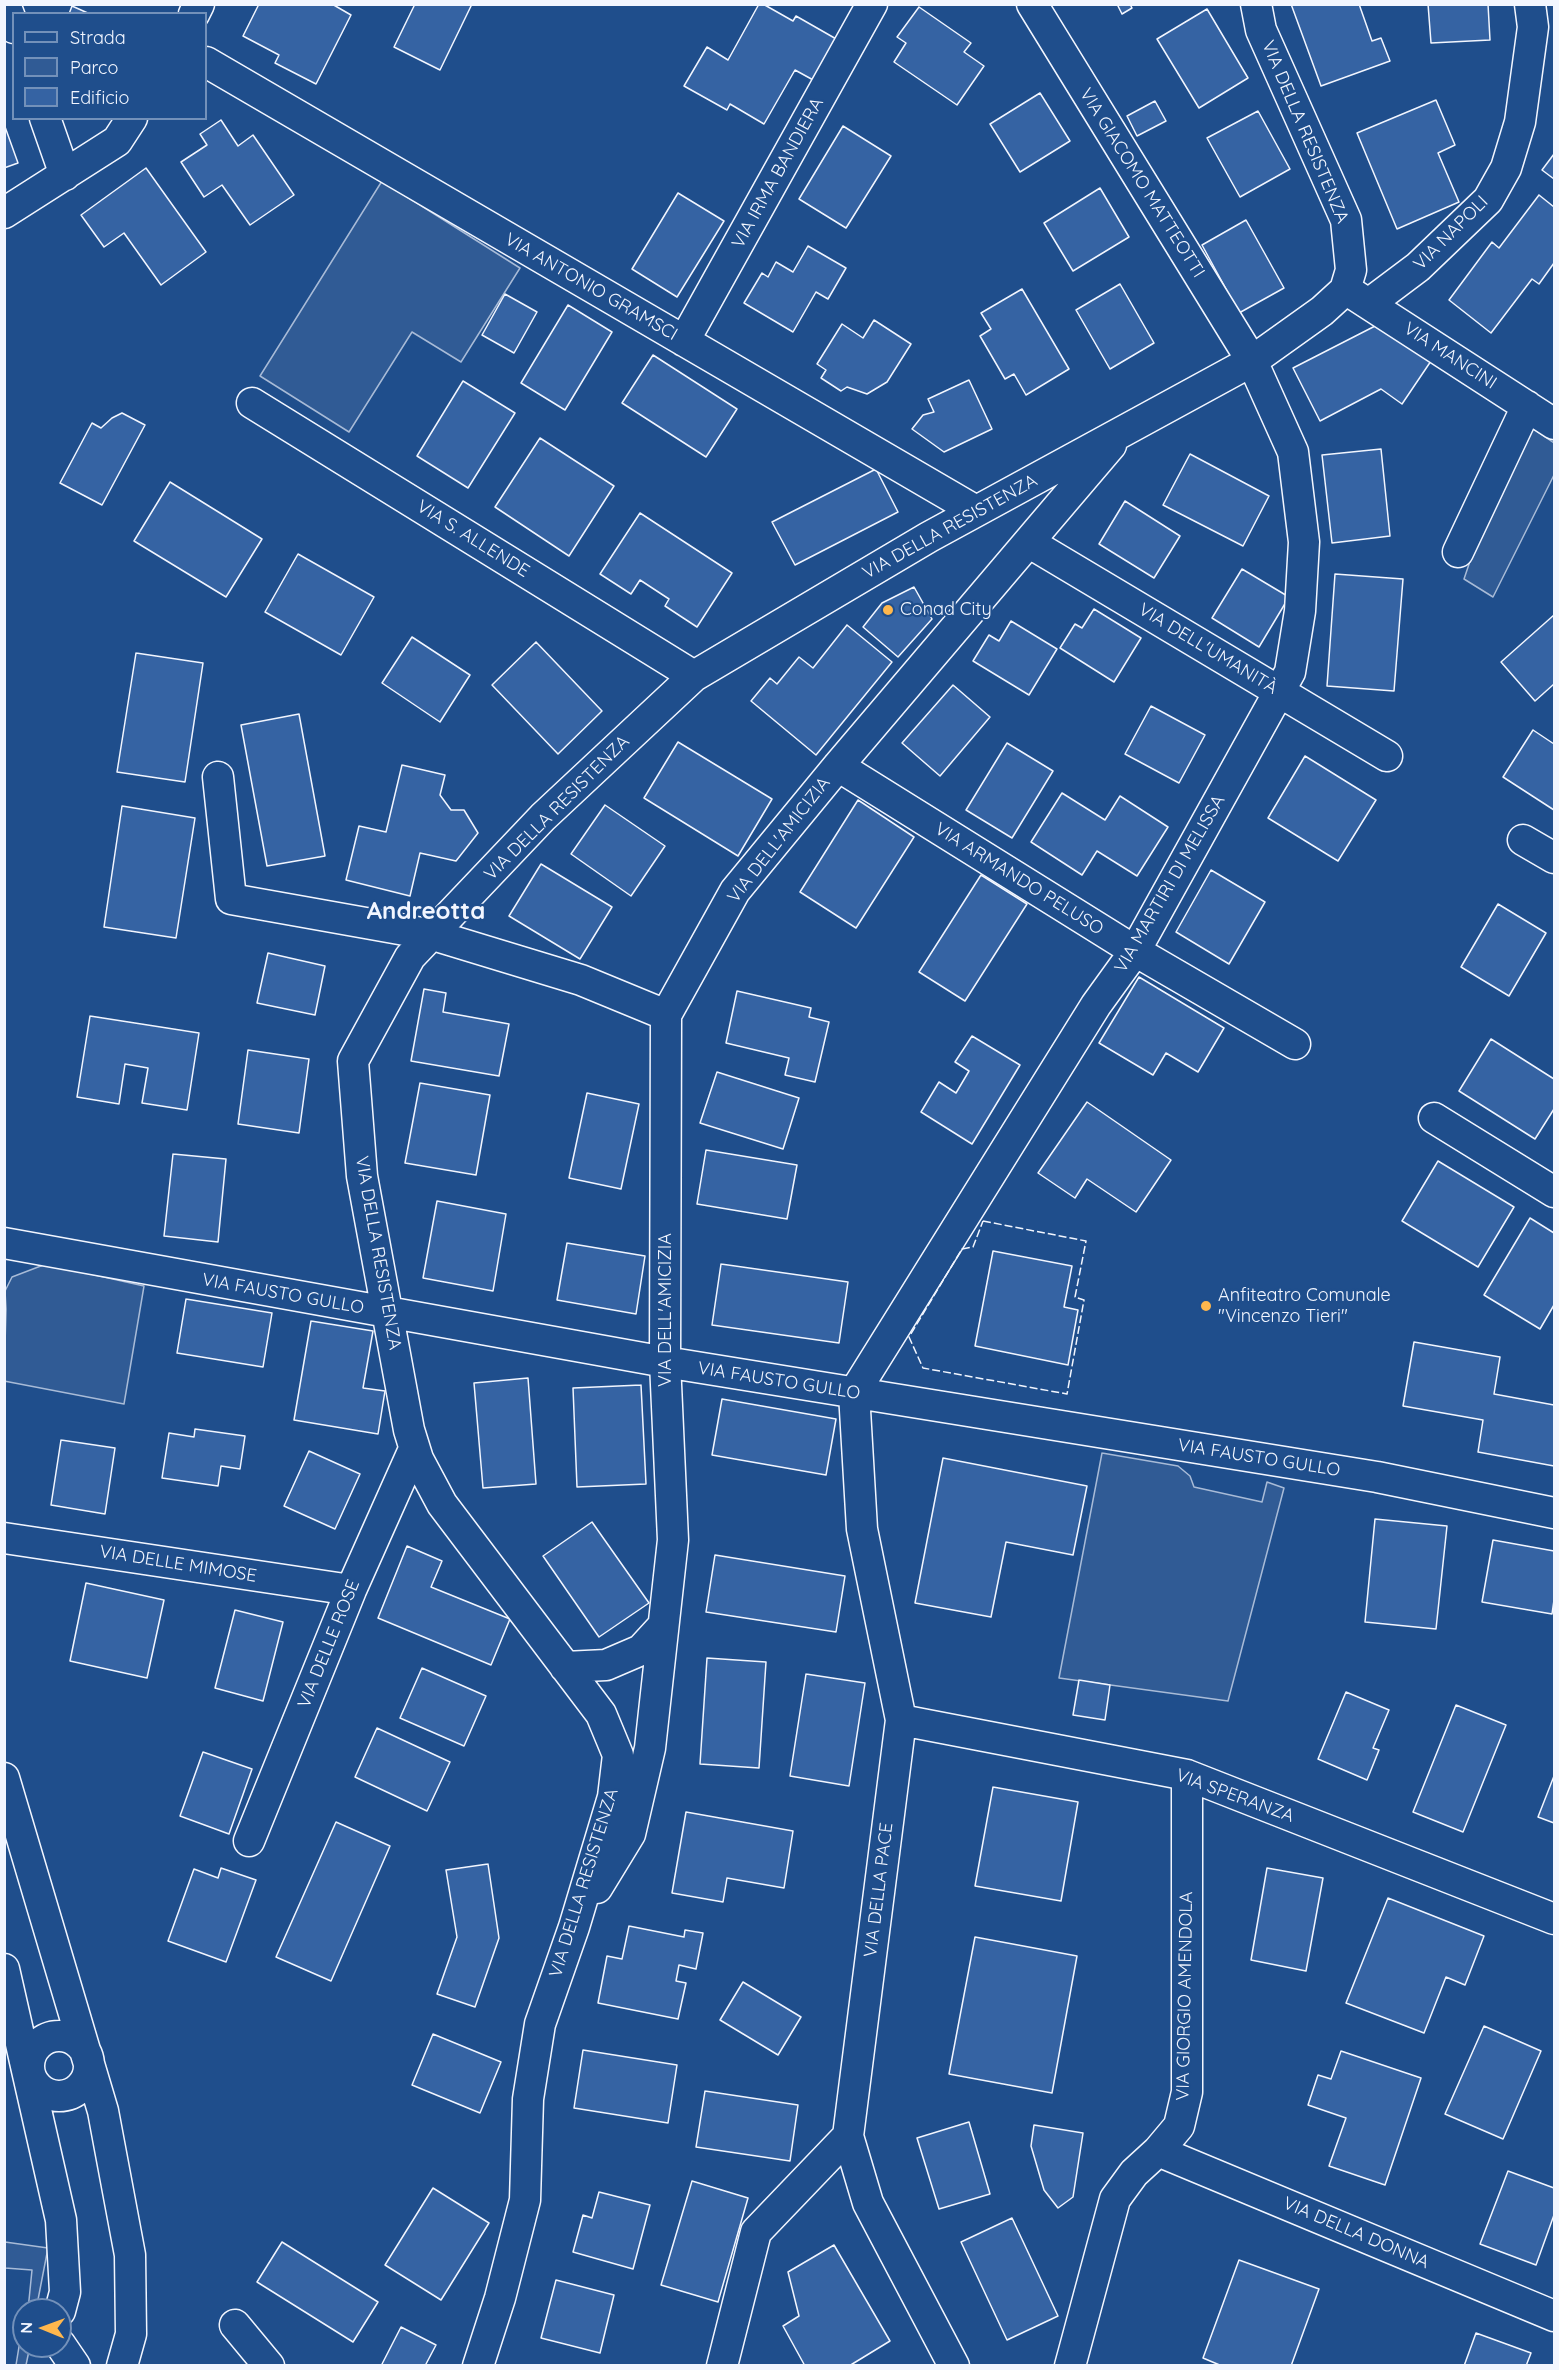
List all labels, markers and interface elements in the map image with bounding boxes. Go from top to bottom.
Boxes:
legend [12,12,207,120]
text: Strada [70,26,126,49]
street label: VIA DELLA RESISTENZA [1257,37,1353,227]
text: Parco [70,56,118,79]
street label: VIA GIACOMO MATTEOTTI [1075,84,1209,282]
text: Edificio [70,86,129,109]
street label: VIA IRMA BANDIERA [728,94,828,252]
street label: VIA NAPOLI [1409,191,1493,275]
street label: VIA ANTONIO GRAMSCI [501,229,681,345]
street label: VIA MANCINI [1399,318,1501,394]
street label: VIA DELLA RESISTENZA [859,470,1041,584]
street label: VIA S. ALLENDE [413,496,533,582]
place label: Conad City [900,599,992,621]
street label: VIA DELL'UMANITÀ [1135,599,1281,699]
marker: Conad City [881,603,895,617]
street label: VIA DELLA RESISTENZA [480,731,634,885]
street label: VIA DELL'AMICIZIA [723,773,835,907]
street label: VIA MARTIRI DI MELISSA [1110,791,1230,977]
street label: VIA ARMANDO PELUSO [931,818,1107,940]
district label: Andreotta [367,898,485,926]
street label: VIA DELLA RESISTENZA [350,1154,406,1352]
street label: VIA DELL'AMICIZIA [655,1233,677,1387]
street label: VIA FAUSTO GULLO [200,1269,366,1319]
place label: Anfiteatro Comunale "Vincenzo Tieri" [1218,1285,1391,1328]
marker: Anfiteatro Comunale "Vincenzo Tieri" [1199,1299,1213,1313]
street label: VIA FAUSTO GULLO [696,1357,862,1405]
street label: VIA FAUSTO GULLO [1176,1434,1342,1482]
street label: VIA DELLE MIMOSE [98,1541,258,1587]
street label: VIA DELLE ROSE [293,1577,365,1711]
street label: VIA SPERANZA [1173,1765,1297,1827]
street label: VIA DELLA RESISTENZA [545,1786,623,1980]
street label: VIA DELLA PACE [860,1821,898,1959]
street label: VIA GIORGIO AMENDOLA [1172,1891,1198,2101]
street label: VIA DELLA DONNA [1280,2192,1432,2274]
north arrow [12,2298,72,2358]
text: N [16,2322,36,2334]

